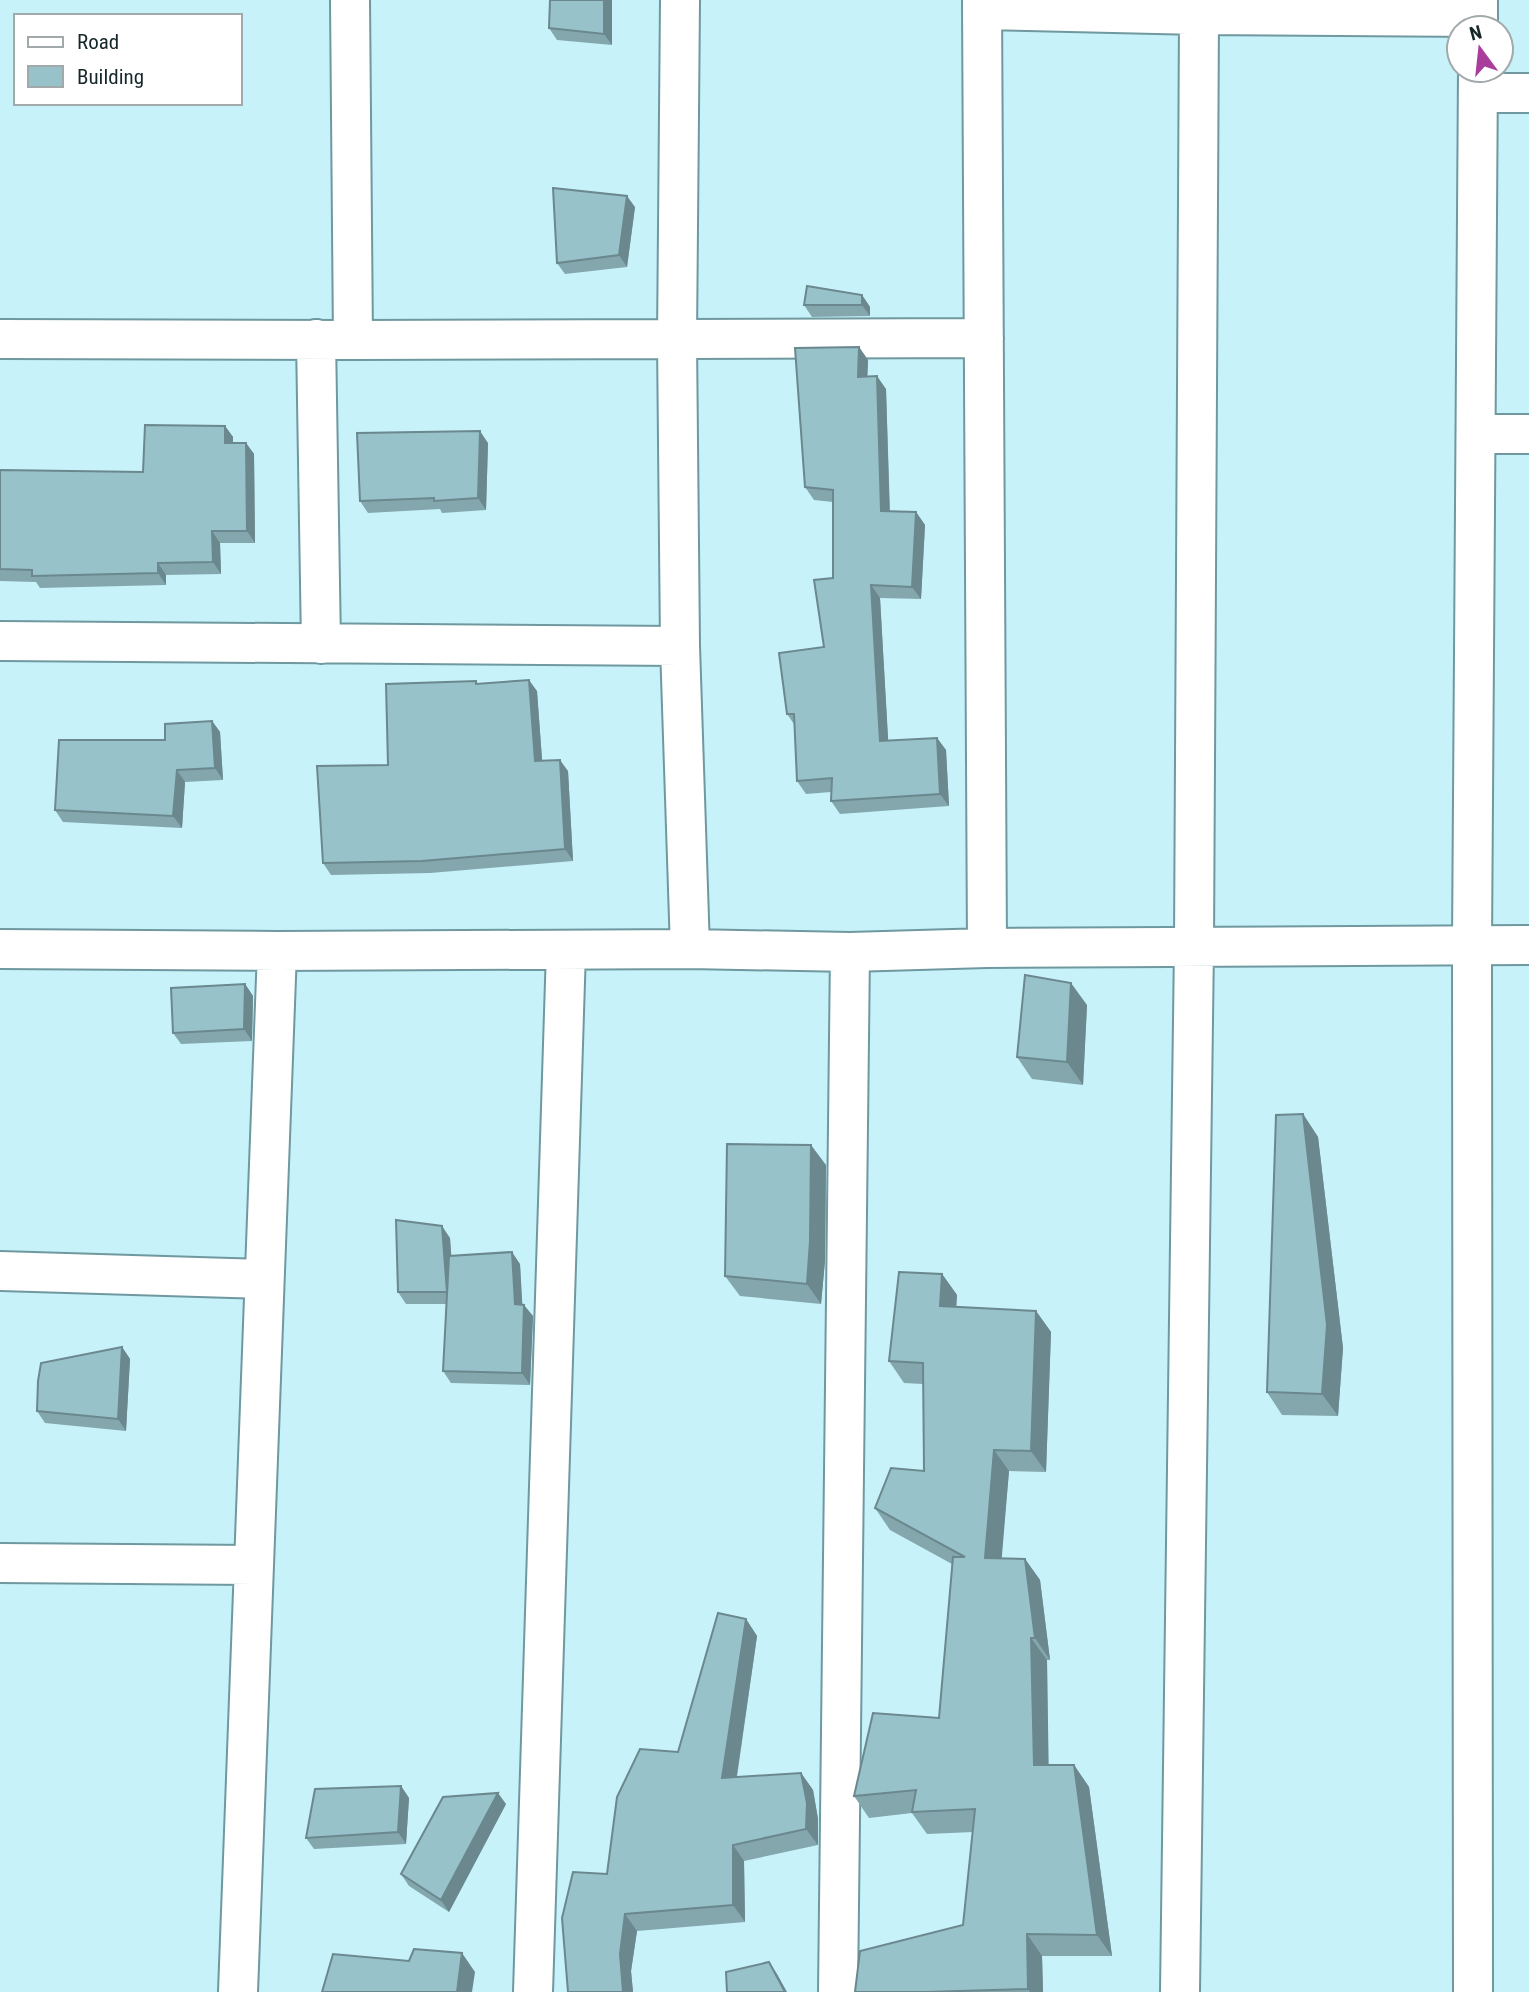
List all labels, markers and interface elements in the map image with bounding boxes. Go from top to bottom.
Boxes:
legend [14,14,242,105]
north arrow [1445,14,1515,84]
text: N [1467,20,1484,46]
text: Road [77,30,119,54]
text: Building [77,65,144,89]

